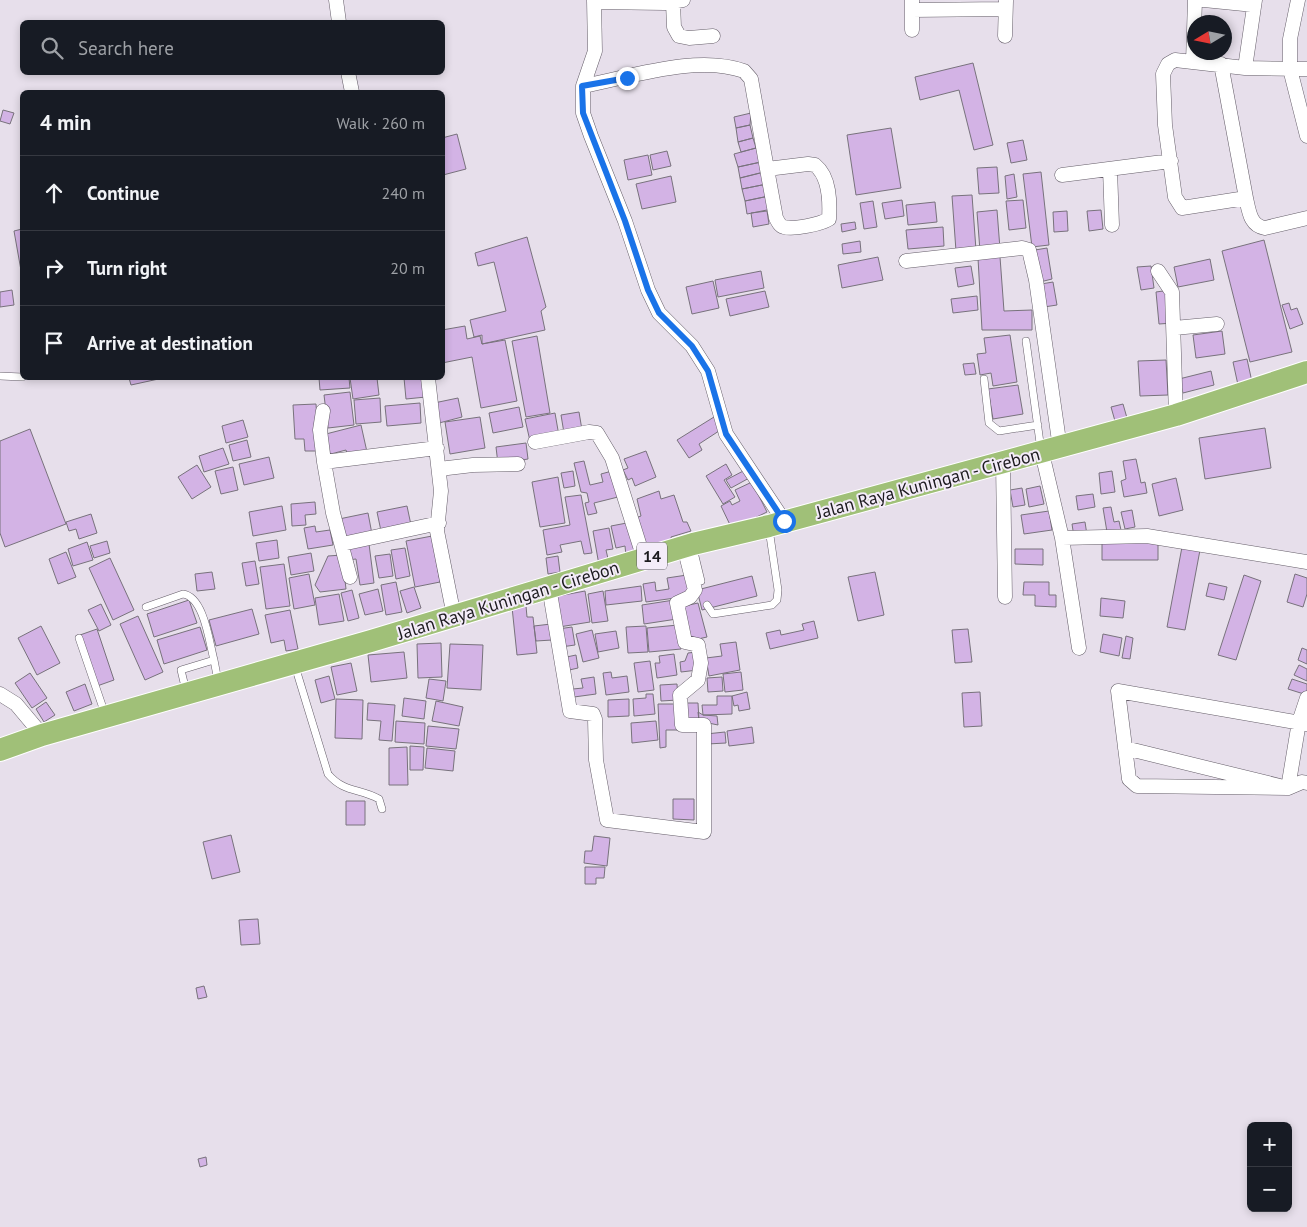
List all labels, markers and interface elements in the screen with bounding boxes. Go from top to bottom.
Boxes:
north arrow [1187,15,1232,60]
search box [20,20,445,75]
icon: search [38,34,66,62]
text: Search here [78,36,174,60]
route end [616,67,639,90]
text: 4 min [40,109,91,136]
text: Walk · 260 m [336,113,425,133]
icon: ahead [40,179,68,207]
text: Continue [87,181,159,205]
text: 240 m [382,183,425,203]
icon: right [40,254,68,282]
text: Turn right [87,256,167,280]
text: 20 m [390,258,425,278]
icon: arrive [40,329,68,357]
text: Arrive at destination [87,331,253,355]
street label: Jalan Raya Kuningan - Cirebon [813,442,1042,524]
route start [773,510,796,533]
road number: 14 [637,542,667,570]
street label: Jalan Raya Kuningan - Cirebon [393,555,622,645]
map controls [1247,1122,1292,1212]
button: + [1247,1122,1292,1167]
button: − [1247,1167,1292,1212]

